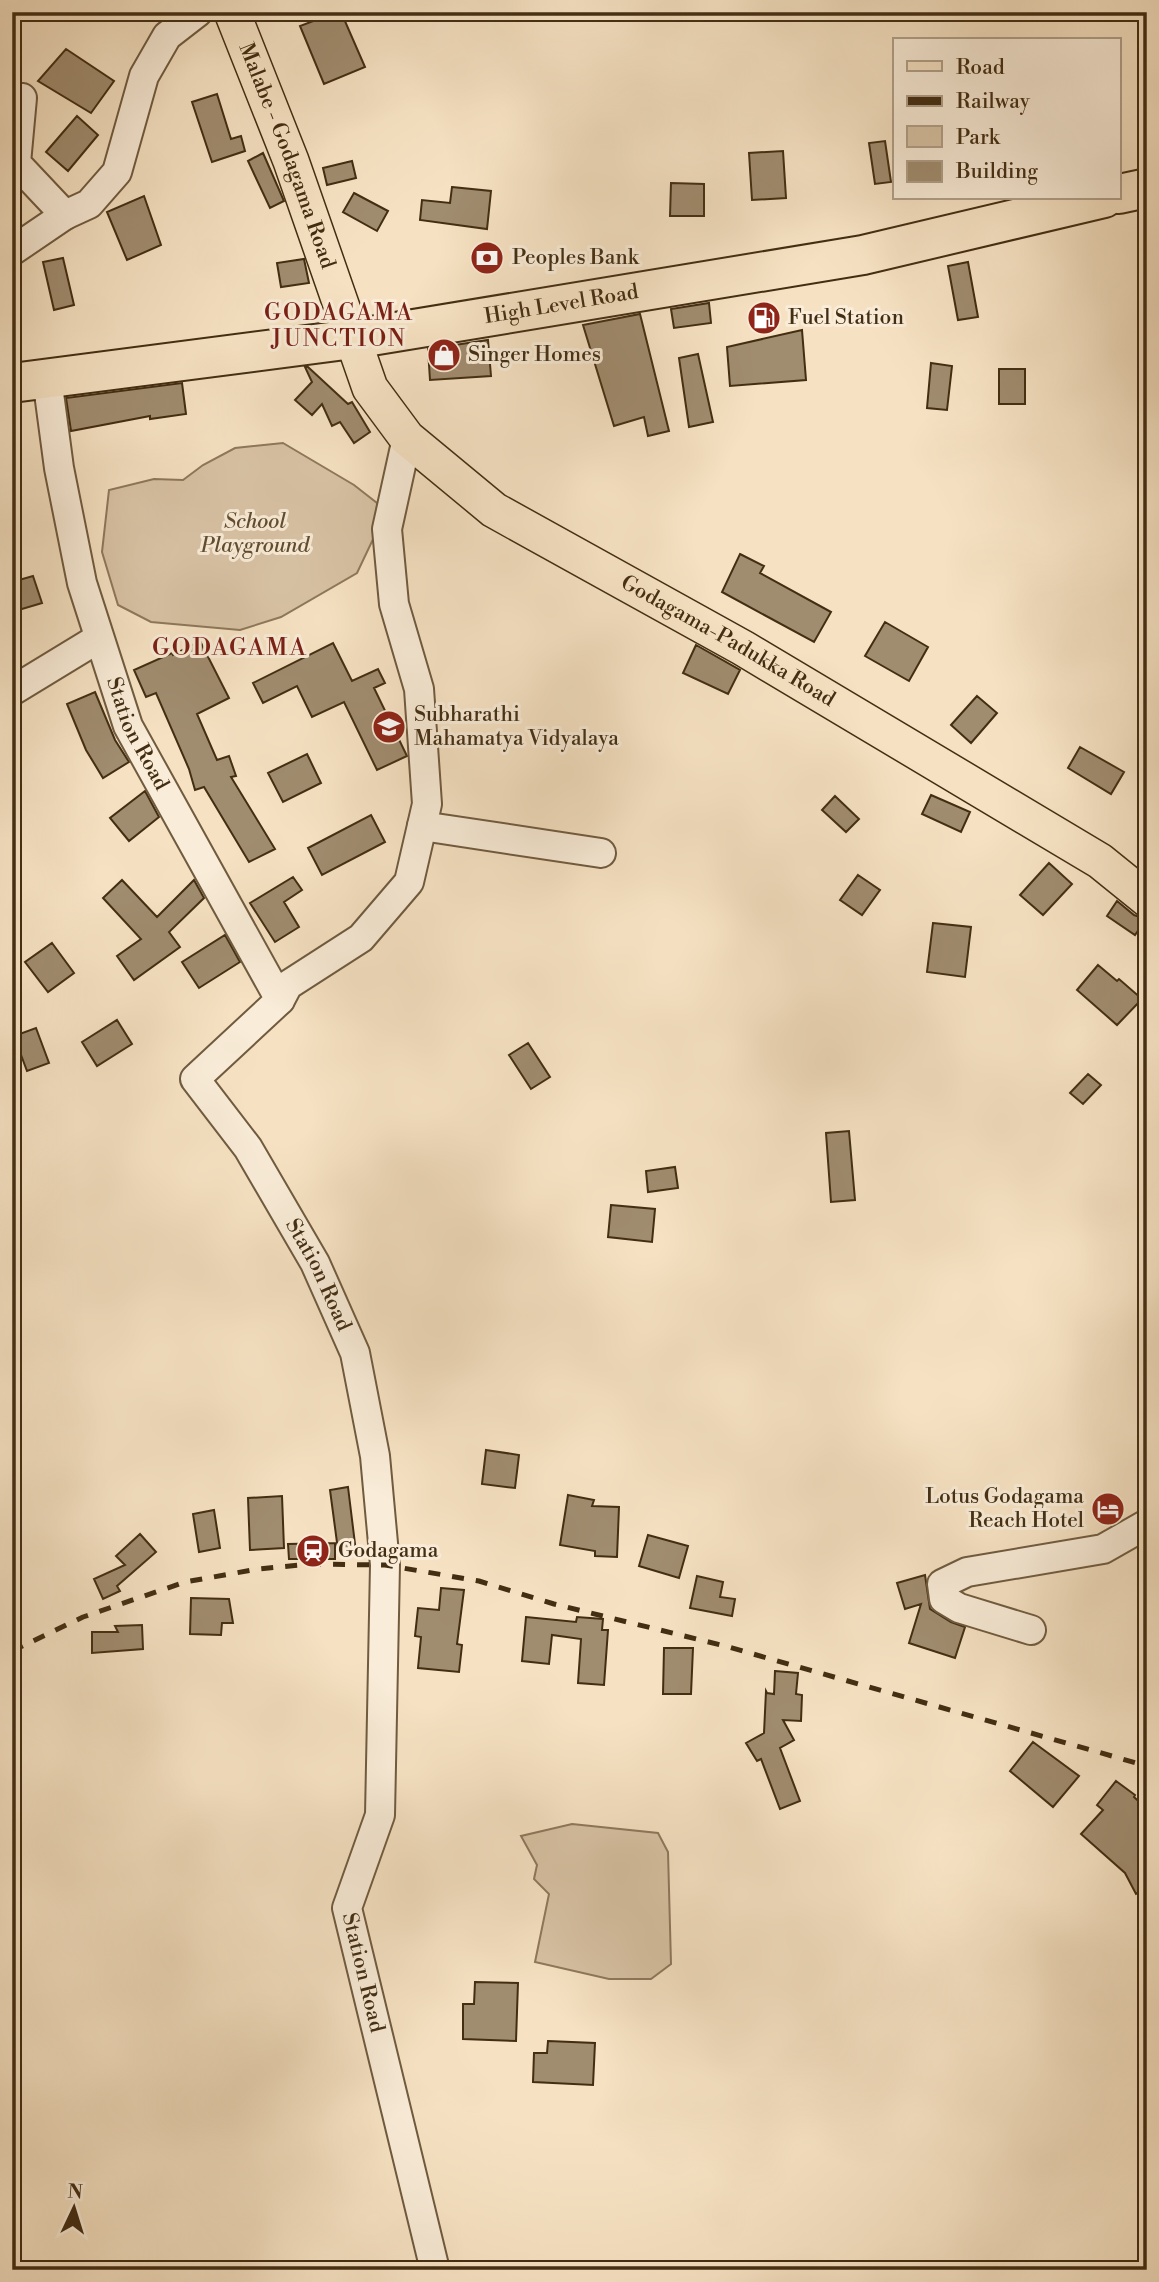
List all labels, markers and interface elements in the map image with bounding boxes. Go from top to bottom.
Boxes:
legend [893,38,1120,200]
street label: Malabe - Godagama Road [233,39,341,272]
text: Road [956,55,1005,81]
text: Railway [956,89,1031,115]
text: Park [956,125,1001,151]
text: Building [955,159,1038,185]
bank icon: Peoples Bank [468,239,506,277]
place label: Peoples Bank [512,245,640,271]
street label: High Level Road [482,279,640,330]
district label: GODAGAMA JUNCTION [264,299,414,353]
fuel station icon: Fuel Station [745,299,783,337]
place label: Fuel Station [788,305,904,331]
shop icon: Singer Homes [425,336,463,374]
place label: Singer Homes [468,342,601,368]
park label: School Playground [200,509,311,559]
street label: Godagama-Padukka Road [616,570,840,713]
district label: GODAGAMA [152,633,308,663]
street label: Station Road [100,674,174,795]
place label: Subharathi Mahamatya Vidyalaya [414,702,619,752]
school or university icon: Subharathi Mahamatya Vidyalaya [370,708,408,746]
street label: Station Road [279,1214,357,1335]
place label: Lotus Godagama Reach Hotel [925,1484,1084,1534]
hotel icon: Lotus Godagama Reach Hotel [1089,1490,1127,1528]
station icon: Godagama [294,1532,332,1570]
place label: Godagama [338,1538,439,1564]
street label: Station Road [336,1910,390,2035]
north arrow [38,2174,108,2244]
text: N [67,2180,83,2205]

